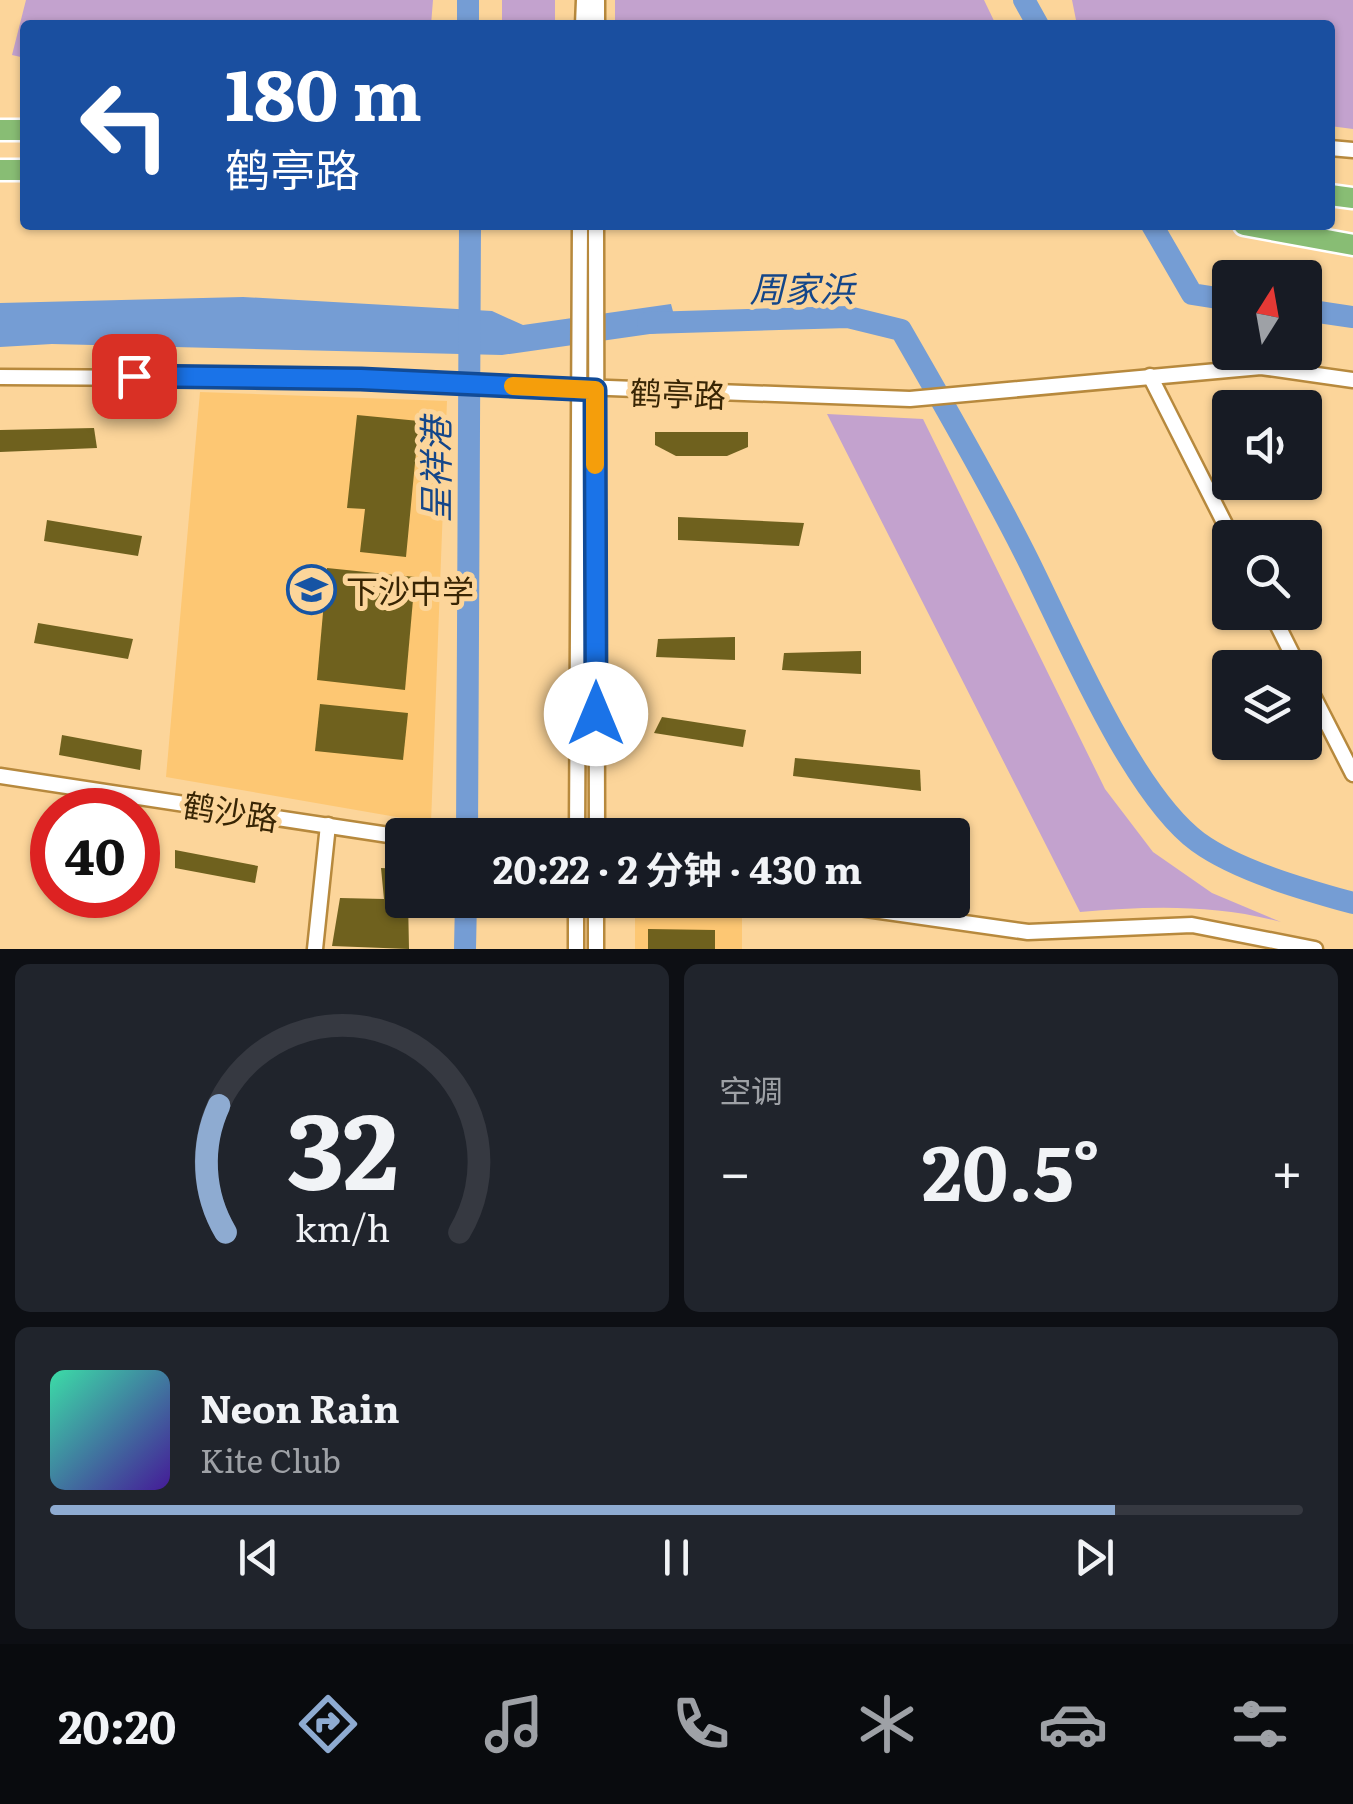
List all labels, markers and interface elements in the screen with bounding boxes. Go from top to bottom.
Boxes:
text: 180 m [225,39,422,143]
icon: left [60,60,190,190]
text: 鹤亭路 [225,134,360,201]
north arrow [1212,260,1322,370]
map controls [1212,260,1322,760]
water label: 周家浜 [749,261,857,313]
pin [92,334,177,419]
icon: arrive [107,349,162,404]
street label: 鹤亭路 [629,366,727,418]
button: sound [1212,390,1322,500]
water label: 呈祥港 [408,413,460,523]
button: search [1212,520,1322,630]
school or university icon: 下沙中学 [285,563,337,615]
place label: 下沙中学 [346,565,474,613]
button: layers [1212,650,1322,760]
position arrow [544,662,648,766]
street label: 鹤沙路 [180,779,282,841]
speed limit sign: 40 [30,788,160,918]
text: 20:22 · 2 分钟 · 430 m [493,839,862,896]
text: 空调 [719,1065,783,1113]
text: 32 [286,1068,398,1222]
text: 20.5° [922,1113,1100,1224]
text: − [719,1128,751,1210]
text: + [1271,1128,1303,1210]
text: km/h [294,1200,390,1253]
text: Neon Rain [200,1378,400,1435]
text: Kite Club [200,1435,341,1483]
icon: previous [231,1530,286,1585]
icon: pause [649,1530,704,1585]
icon: next [1067,1530,1122,1585]
icon: directions [293,1689,363,1759]
icon: music [479,1689,549,1759]
icon: phone [666,1689,736,1759]
icon: climate [852,1689,922,1759]
icon: car [1038,1689,1108,1759]
icon: filters [1225,1689,1295,1759]
text: 20:20 [58,1691,177,1758]

